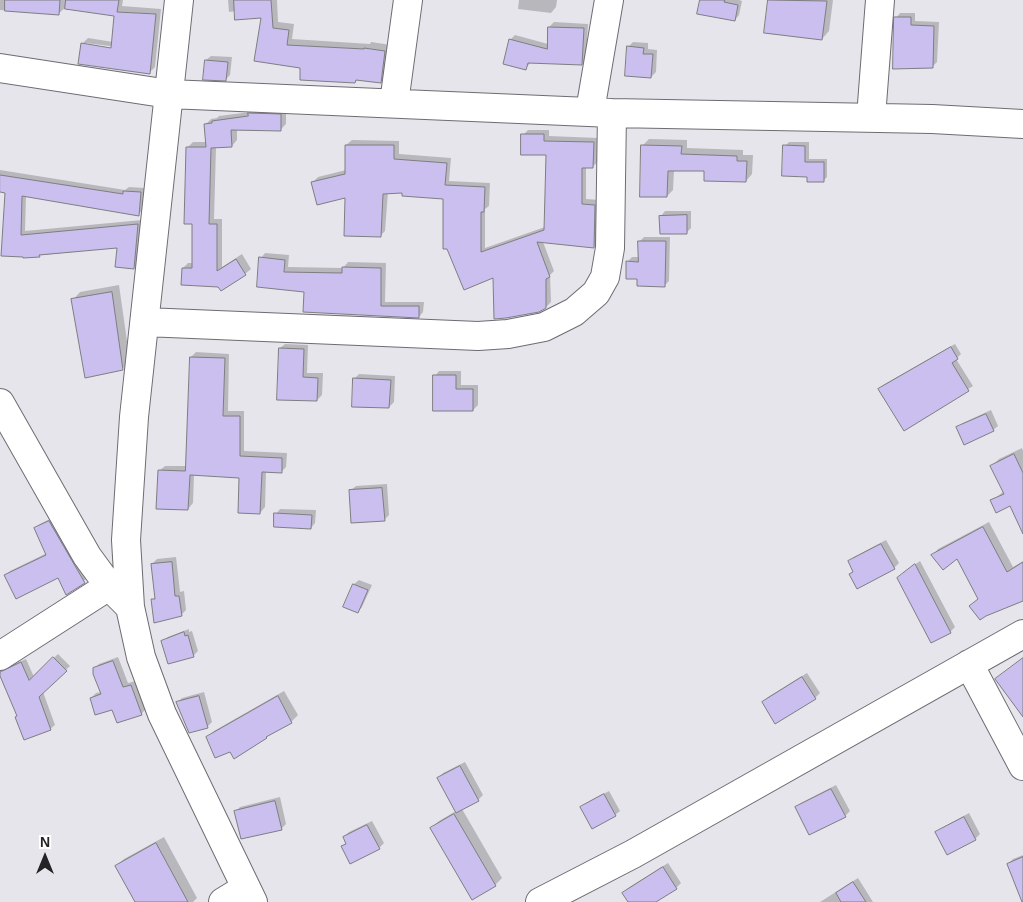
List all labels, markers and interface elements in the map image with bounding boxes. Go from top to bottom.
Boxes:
north arrow [20,832,70,882]
text: N [40,834,50,850]

